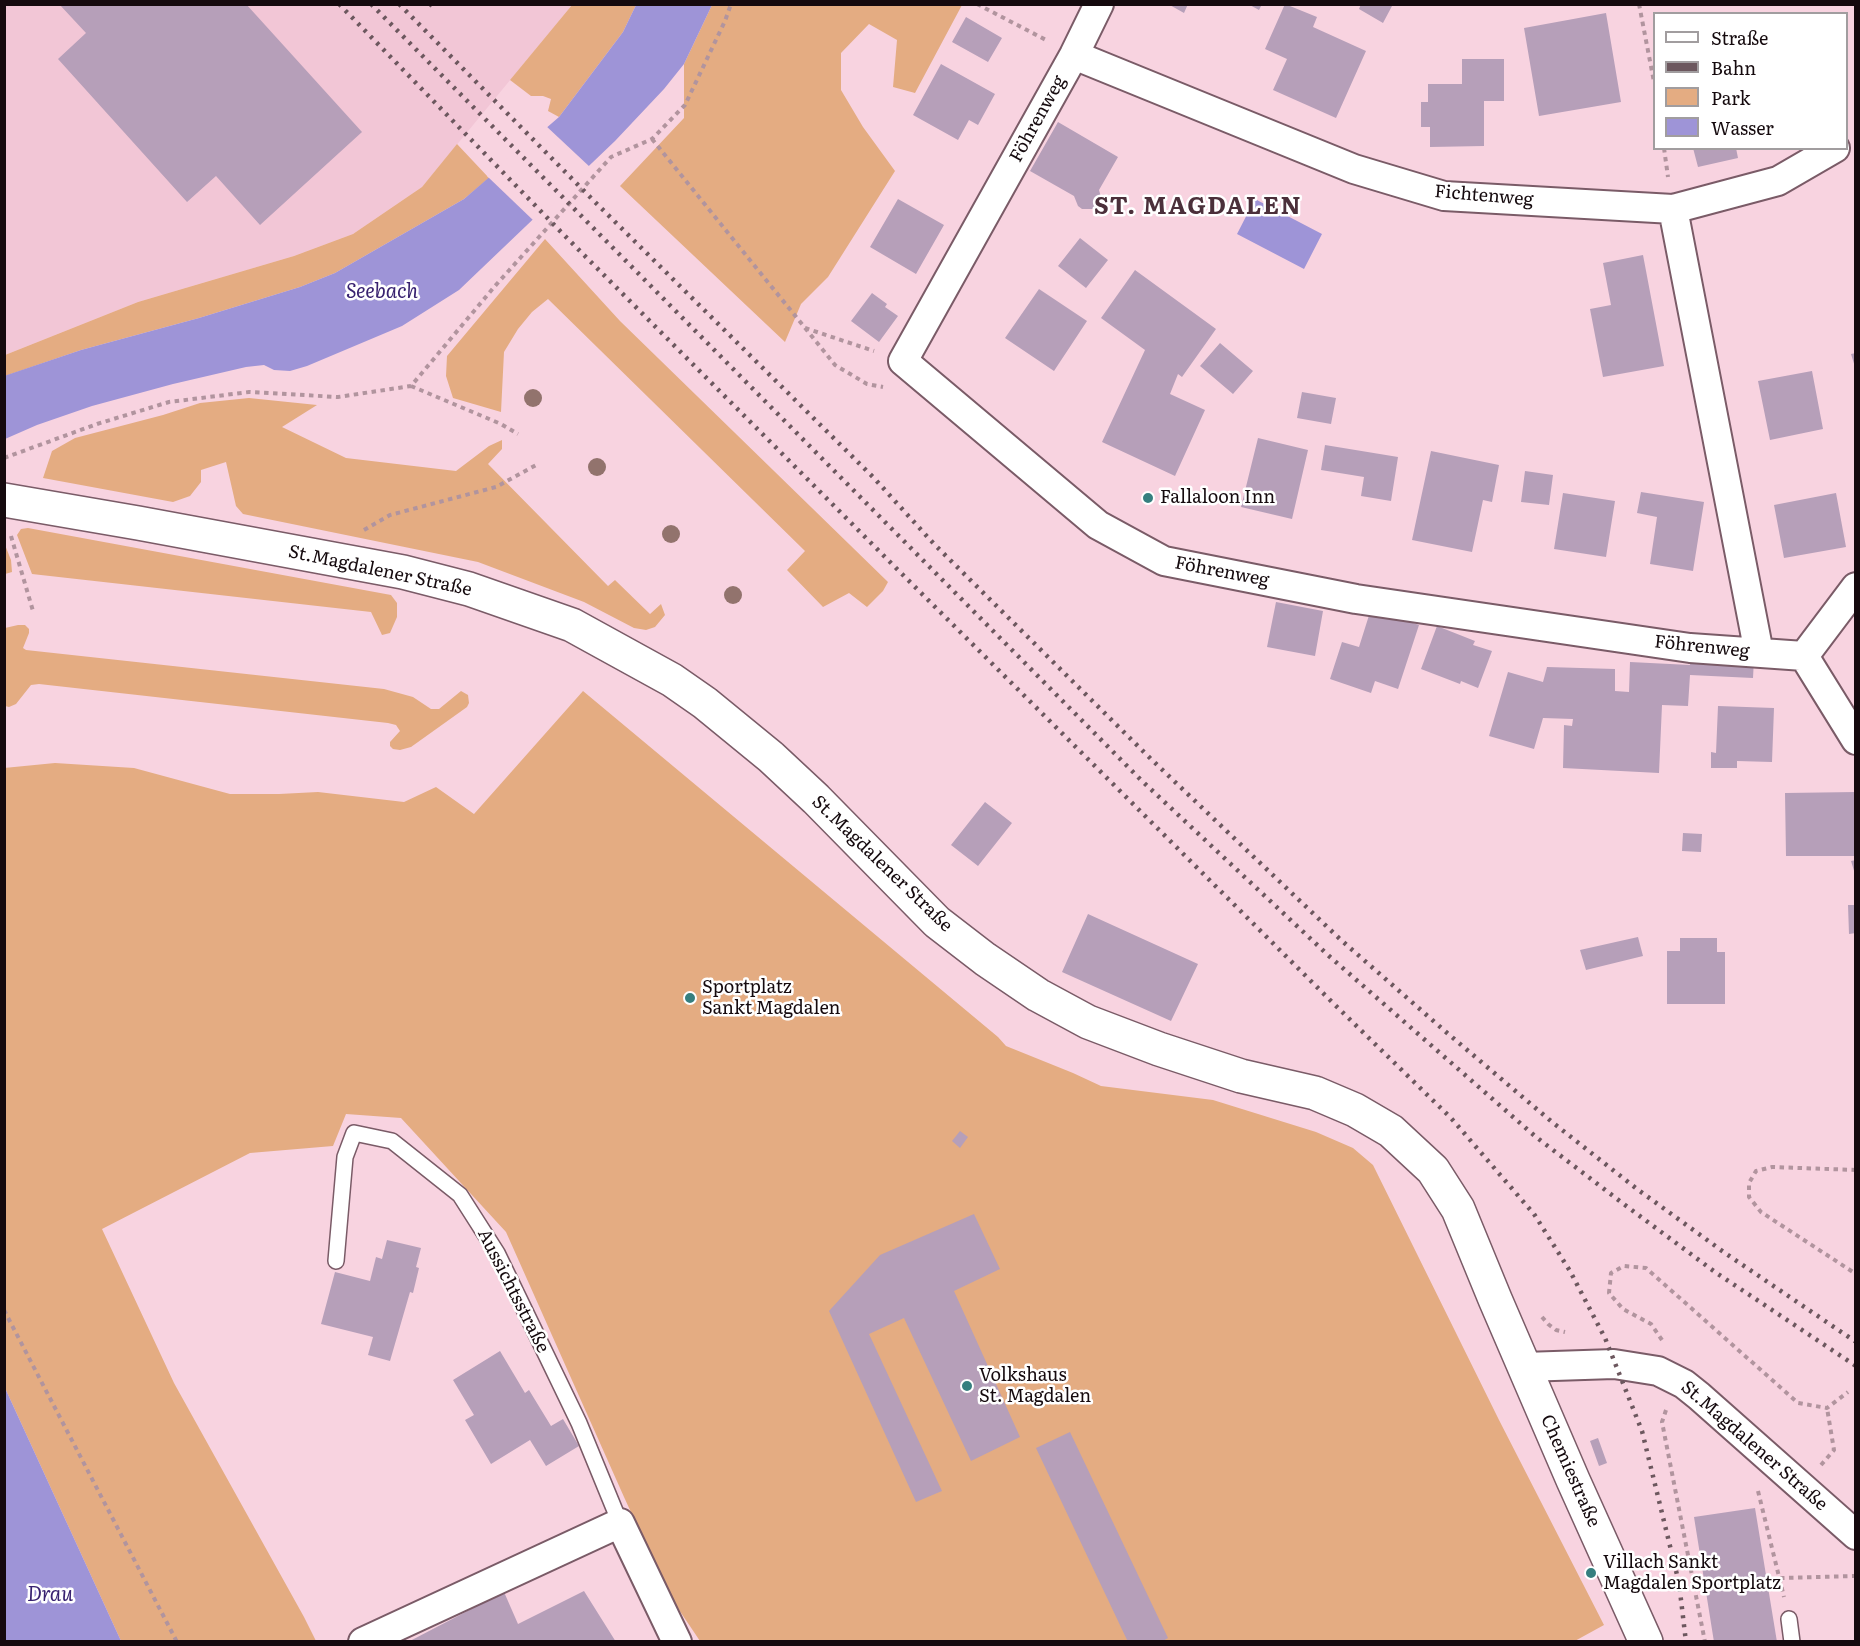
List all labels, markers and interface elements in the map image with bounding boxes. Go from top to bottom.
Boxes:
legend [1653,12,1848,150]
text: Straße [1711,24,1768,51]
text: Bahn [1711,54,1756,81]
street label: Föhrenweg [1005,72,1071,166]
text: Park [1711,84,1750,111]
text: Wasser [1711,114,1774,141]
street label: Fichtenweg [1434,181,1534,211]
district label: ST. MAGDALEN [1094,193,1302,221]
water label: Seebach [346,280,418,304]
place label: Fallaloon Inn [1160,487,1275,509]
marker: Fallaloon Inn [1141,491,1155,505]
street label: St.Magdalener Straße [286,541,474,601]
street label: Föhrenweg [1173,552,1271,592]
street label: Föhrenweg [1653,631,1751,663]
street label: St.Magdalener Straße [807,791,957,937]
place label: Sportplatz Sankt Magdalen [702,977,840,1020]
marker: Sportplatz Sankt Magdalen [683,991,697,1005]
street label: Aussichtsstraße [472,1225,554,1357]
place label: Volkshaus St. Magdalen [979,1365,1091,1408]
street label: St.Magdalener Straße [1676,1377,1832,1515]
marker: Volkshaus St. Magdalen [960,1379,974,1393]
street label: Chemiestraße [1536,1412,1604,1530]
place label: Villach Sankt Magdalen Sportplatz [1603,1552,1781,1594]
marker: Villach Sankt Magdalen Sportplatz [1584,1566,1598,1580]
water label: Drau [27,1583,73,1607]

